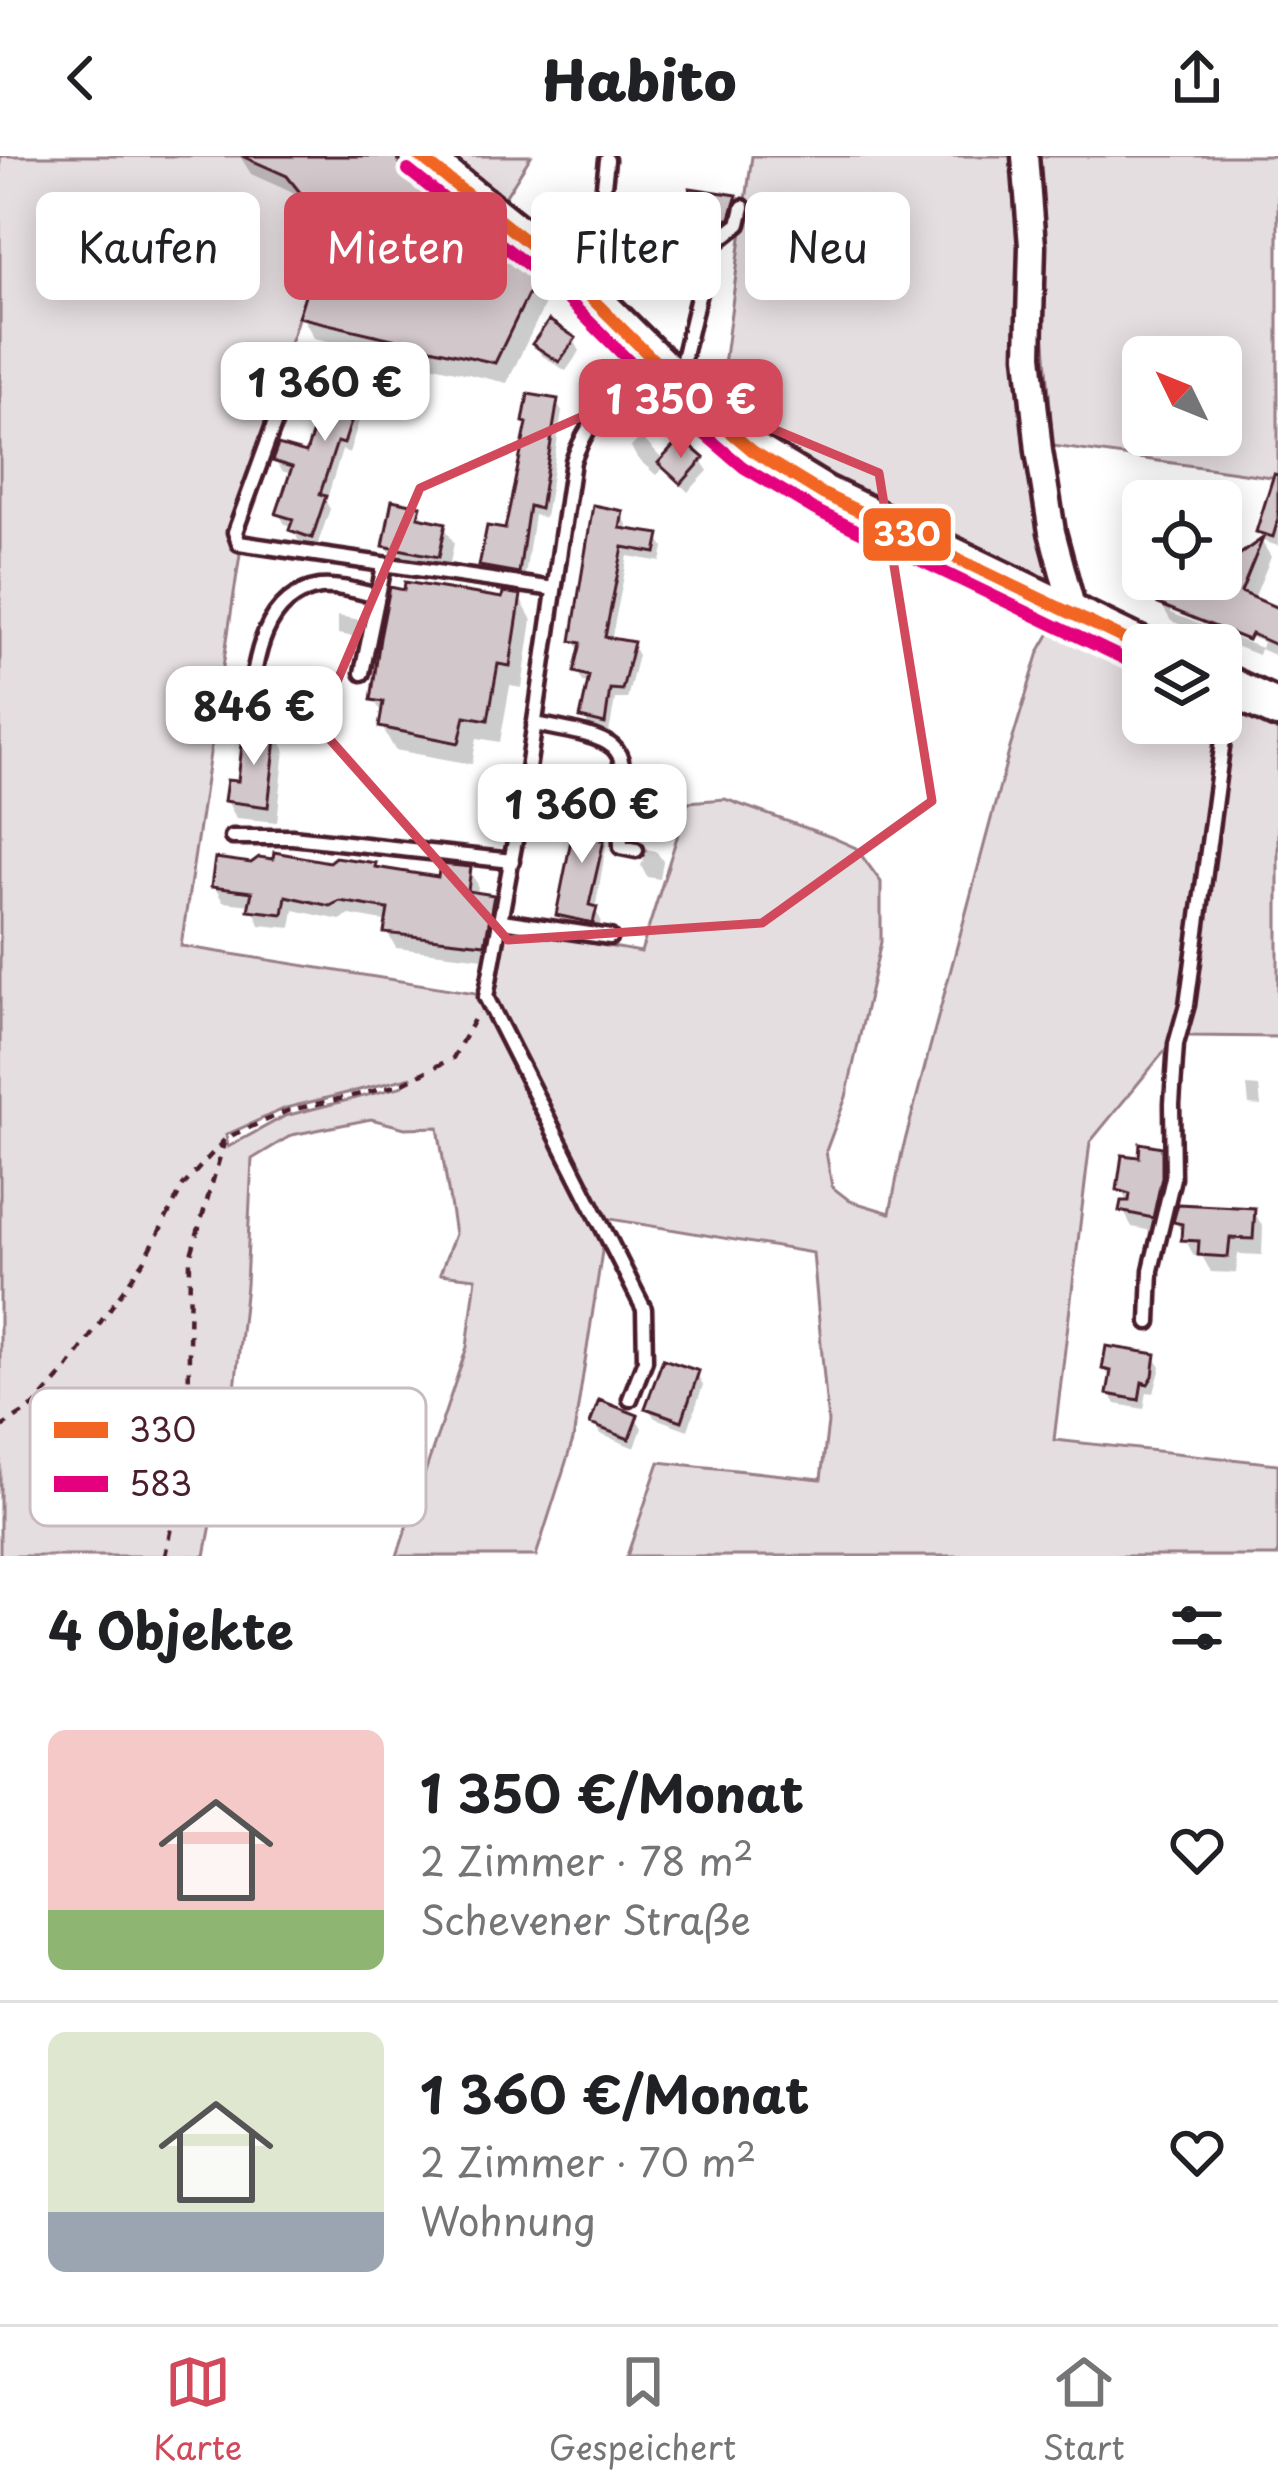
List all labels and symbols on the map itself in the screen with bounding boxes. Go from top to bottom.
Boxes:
north arrow [1122,336,1242,456]
pin: 1 360 € [214,342,436,444]
pin: 1 350 € [570,359,792,461]
line badge: 330 [861,506,953,563]
text: 330 [873,507,941,557]
pin: 846 € [170,666,338,768]
pin: 1 360 € [471,764,693,866]
legend [30,1388,426,1526]
text: 330 [129,1403,197,1453]
text: 583 [129,1457,192,1507]

